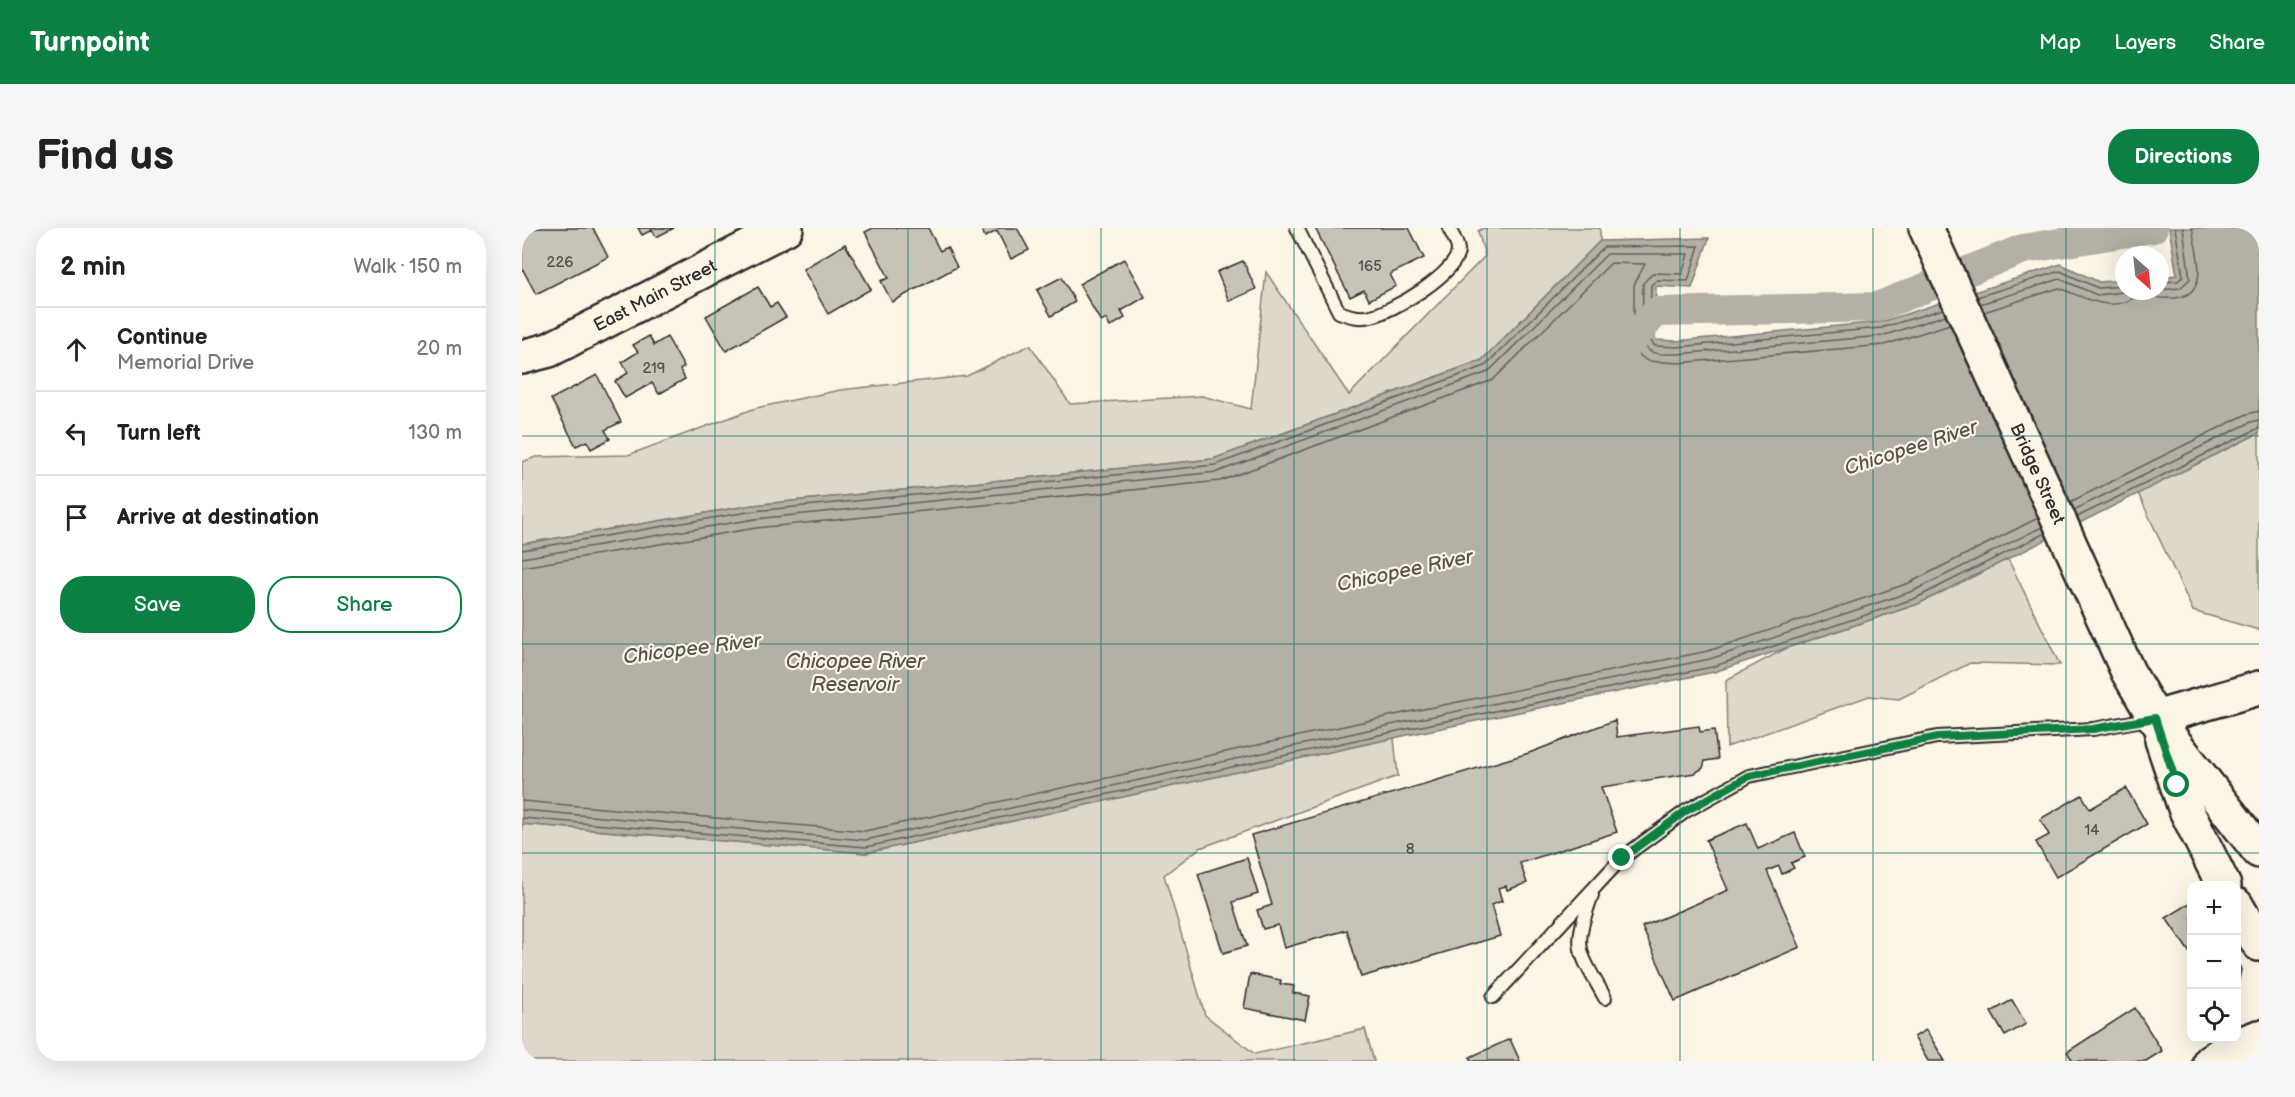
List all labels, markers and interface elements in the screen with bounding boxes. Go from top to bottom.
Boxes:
text: Turnpoint [30,26,150,59]
text: Map [2039,30,2081,55]
text: Layers [2114,30,2176,55]
text: Share [2209,30,2265,55]
button: Directions [2108,129,2259,184]
text: Find us [36,131,174,182]
north arrow [2115,246,2169,300]
text: 2 min [60,252,126,283]
house number: 226 [547,253,573,272]
text: Walk · 150 m [353,255,462,279]
street label: East Main Street [590,255,720,336]
house number: 165 [1358,257,1382,276]
text: Continue [117,324,207,351]
icon: ahead [60,333,93,366]
text: 20 m [417,337,462,361]
text: Memorial Drive [117,351,254,375]
house number: 219 [642,359,666,378]
water label: Chicopee River [1841,415,1982,481]
icon: left [60,417,93,450]
text: Turn left [117,420,201,447]
street label: Bridge Street [2006,420,2070,528]
text: 130 m [408,421,462,445]
icon: arrive [60,501,93,534]
text: Arrive at destination [117,504,319,531]
water label: Chicopee River [1335,545,1477,597]
button: Save [60,576,255,633]
button: Share [267,576,462,633]
water label: Chicopee River [622,628,764,669]
water label: Chicopee River Reservoir [786,650,926,697]
route start [2163,771,2189,797]
house number: 14 [2085,821,2099,840]
house number: 8 [1406,840,1415,859]
route end [1608,844,1634,870]
map controls [2187,881,2241,1043]
button: + [2187,881,2241,935]
button: − [2187,935,2241,989]
button: locate [2187,989,2241,1043]

